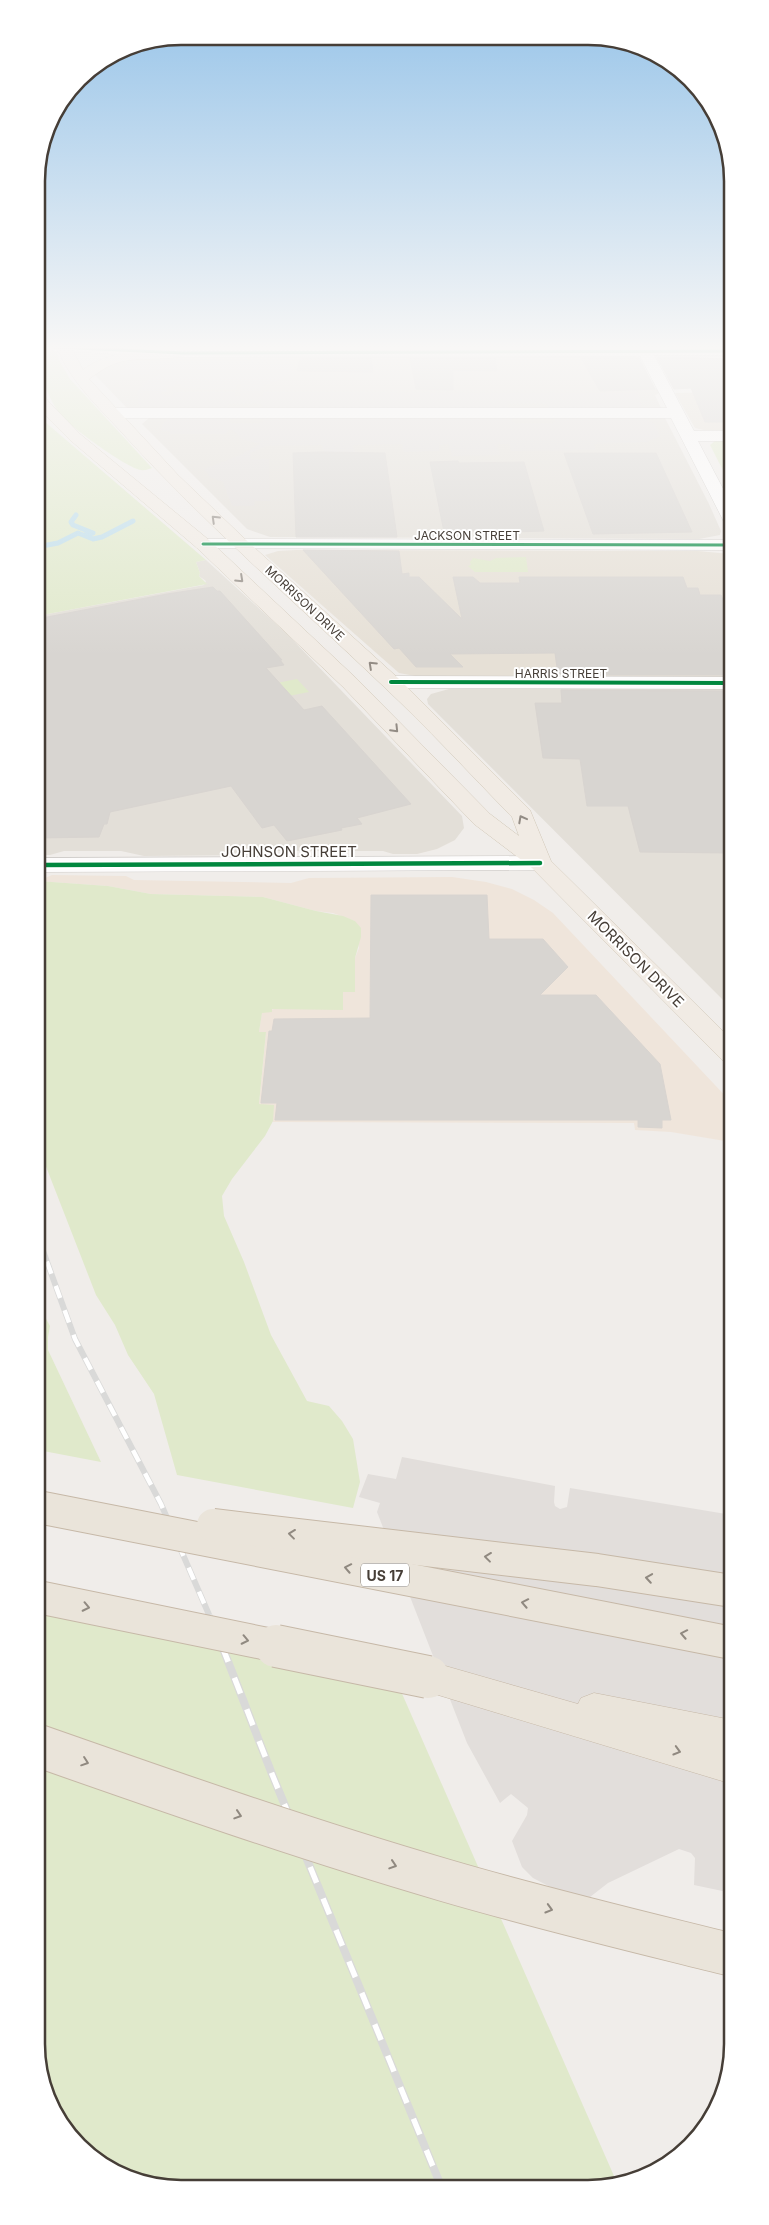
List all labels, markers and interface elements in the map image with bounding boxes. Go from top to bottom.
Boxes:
one-way arrow [211,516,220,525]
street label: JACKSON STREET [414,528,520,543]
street label: MORRISON DRIVE [262,562,348,644]
one-way arrow [235,573,244,582]
one-way arrow [369,662,378,671]
street label: HARRIS STREET [515,666,607,681]
one-way arrow [389,723,398,732]
one-way arrow [518,815,528,824]
street label: JOHNSON STREET [221,842,357,861]
street label: MORRISON DRIVE [584,907,688,1011]
one-way arrow [287,1529,295,1540]
one-way arrow [484,1552,492,1563]
one-way arrow [344,1563,352,1574]
road number: US 17 [361,1564,409,1586]
one-way arrow [645,1573,653,1584]
one-way arrow [520,1598,529,1608]
one-way arrow [82,1601,91,1612]
one-way arrow [680,1629,688,1640]
one-way arrow [241,1634,250,1644]
one-way arrow [672,1745,680,1755]
one-way arrow [80,1756,88,1766]
one-way arrow [234,1809,242,1819]
one-way arrow [388,1859,397,1869]
one-way arrow [545,1903,553,1913]

